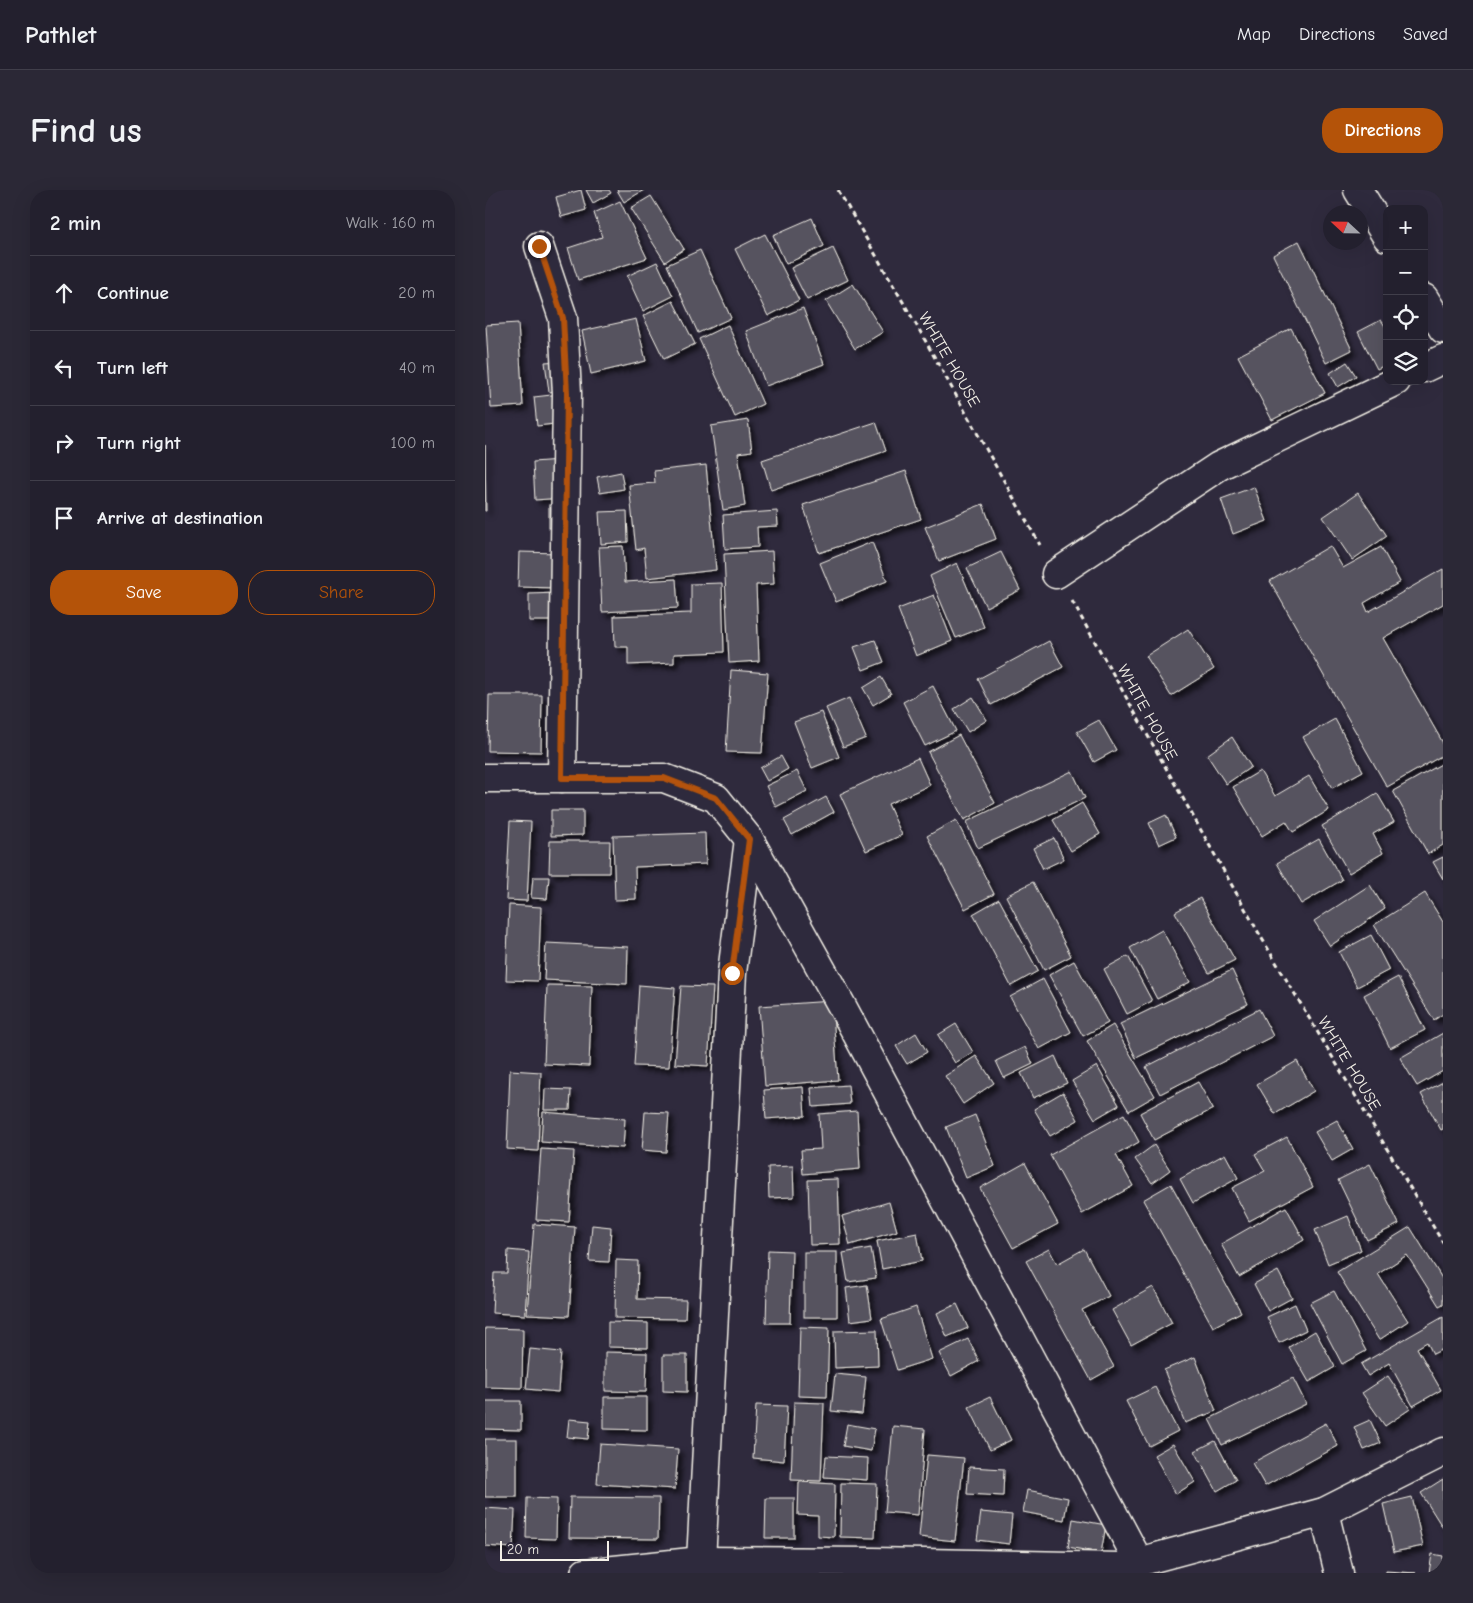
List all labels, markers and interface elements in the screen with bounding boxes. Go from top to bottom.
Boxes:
text: Pathlet [25,21,96,49]
text: Map [1237,24,1271,45]
text: Directions [1299,24,1375,45]
text: Saved [1403,24,1448,45]
button: Directions [1322,108,1443,153]
text: Find us [30,110,142,151]
north arrow [1323,205,1368,250]
map controls [1383,205,1428,385]
button: + [1383,205,1428,250]
text: 2 min [50,211,101,235]
text: Walk · 160 m [346,214,435,232]
route end [528,235,551,258]
button: − [1383,250,1428,295]
icon: ahead [50,279,78,307]
text: Continue [97,282,169,304]
text: 20 m [398,284,435,302]
button: locate [1383,295,1428,340]
street label: WHITE HOUSE [915,309,984,410]
button: layers [1383,340,1428,385]
icon: left [50,354,78,382]
text: Turn left [97,357,168,379]
text: 40 m [399,359,435,377]
icon: right [50,429,78,457]
text: Turn right [97,432,181,454]
text: 100 m [391,434,435,452]
icon: arrive [50,504,78,532]
text: Arrive at destination [97,507,263,529]
button: Save [50,570,238,615]
button: Share [248,570,435,615]
street label: WHITE HOUSE [1113,662,1181,764]
route start [721,962,744,985]
street label: WHITE HOUSE [1314,1013,1384,1114]
scale bar [500,1538,609,1561]
text: 20 m [507,1541,539,1558]

